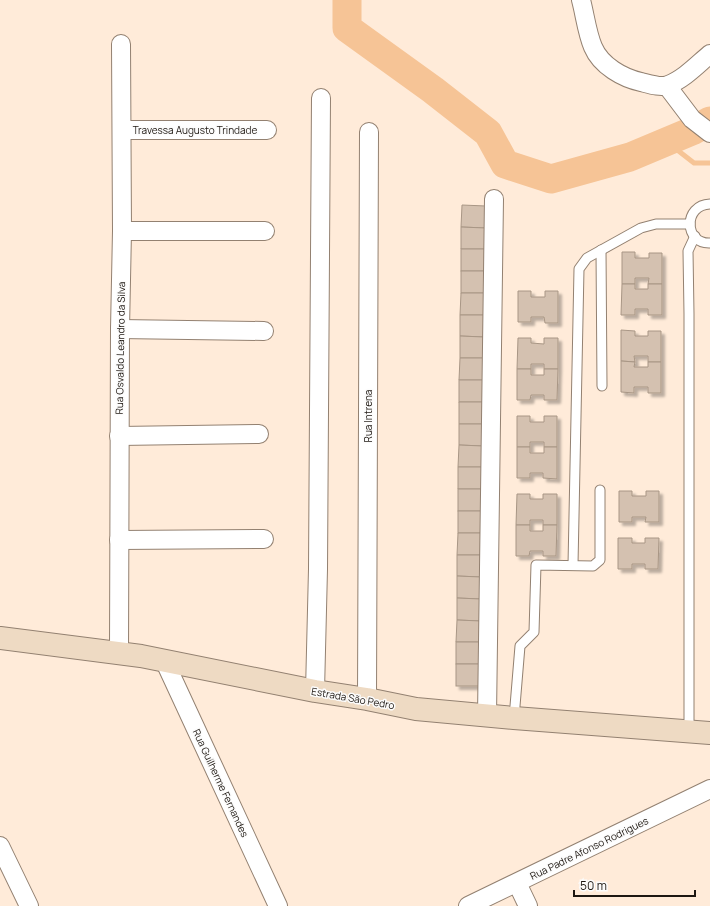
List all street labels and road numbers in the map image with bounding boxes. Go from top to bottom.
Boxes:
street label: Travessa Augusto Trindade [133,123,257,137]
street label: Rua Osvaldo Leandro da Silva [112,281,128,415]
street label: Rua Intrena [361,390,375,442]
street label: Estrada São Pedro [310,684,396,712]
street label: Rua Guilherme Fernandes [190,727,252,839]
street label: Rua Padre Afonso Rodrigues [528,813,650,883]

